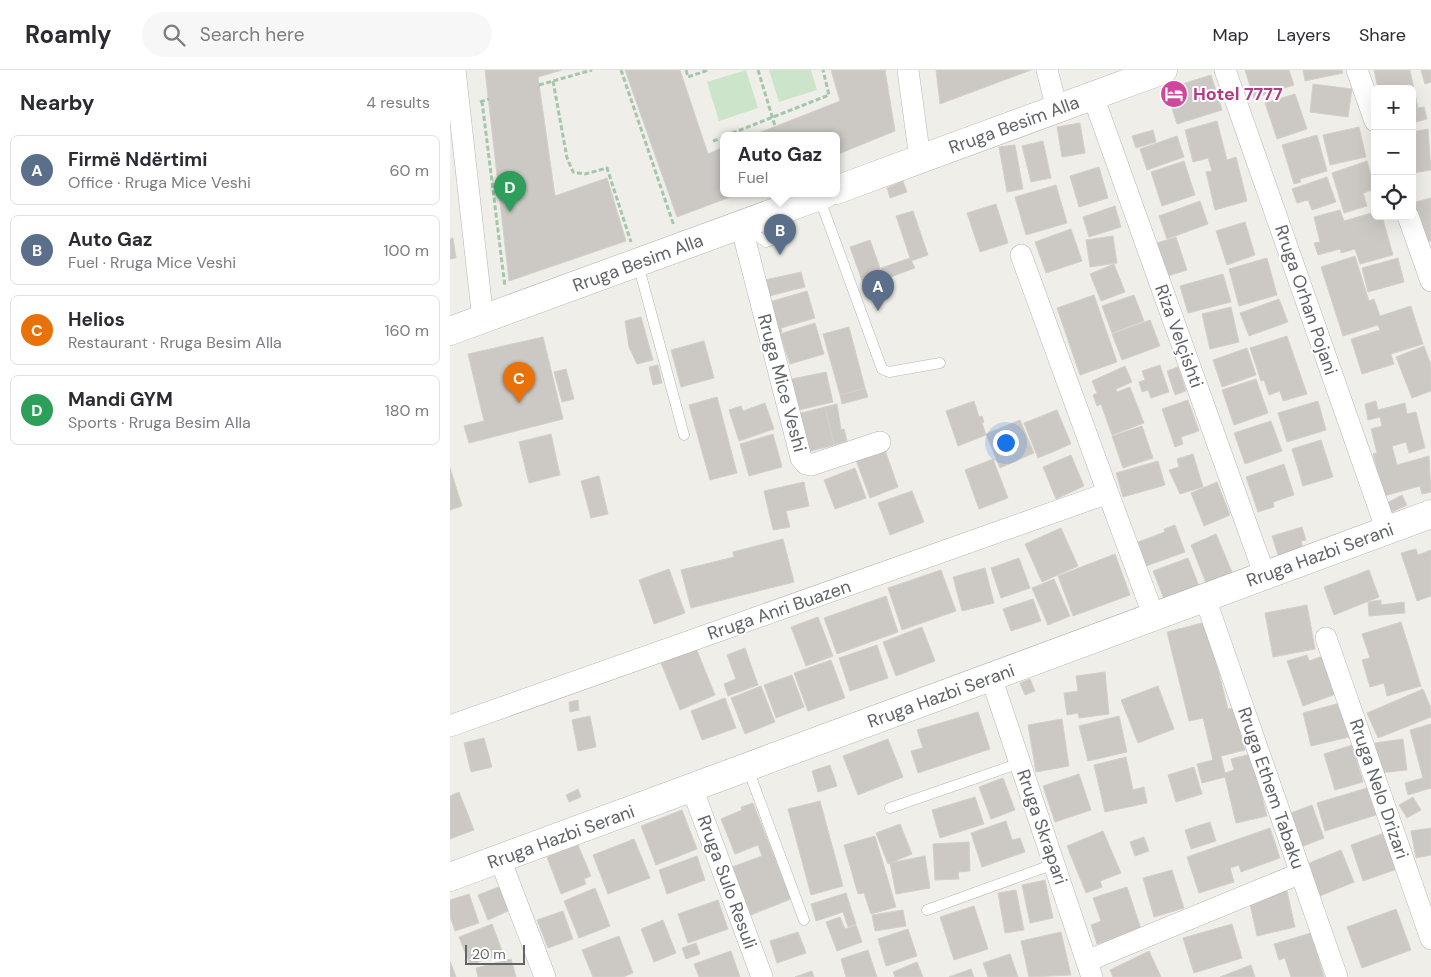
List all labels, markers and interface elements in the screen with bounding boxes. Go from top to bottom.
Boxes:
search box [142,12,492,57]
text: Roamly [25,19,112,50]
icon: search [160,21,188,49]
text: Search here [200,22,304,47]
text: Map [1213,23,1249,47]
text: Layers [1277,23,1331,47]
text: Share [1359,23,1406,47]
hotel icon: Hotel 7777 [1159,79,1189,109]
place label: Hotel 7777 [1193,82,1283,106]
map controls [1371,85,1416,220]
button: + [1371,85,1416,130]
text: Nearby [20,89,94,117]
street label: Rruga Besim Alla [945,90,1083,160]
text: 4 results [366,92,430,113]
button: − [1371,130,1416,175]
popup [720,132,840,197]
text: Auto Gaz [738,142,822,167]
text: Firmë Ndërtimi [68,147,207,172]
text: A [31,160,43,181]
text: 60 m [389,160,429,181]
text: Fuel [738,167,768,188]
pin: D [494,171,526,212]
text: Office · Rruga Mice Veshi [68,172,251,193]
button: locate [1371,175,1416,220]
pin: B [764,214,796,255]
street label: Rruga Orhan Pojani [1269,222,1343,378]
text: Auto Gaz [68,227,152,252]
street label: Rruga Besim Alla [569,228,707,298]
text: B [32,240,42,261]
text: 100 m [384,240,429,261]
text: Fuel · Rruga Mice Veshi [68,252,236,273]
pin: A [862,270,894,311]
street label: Riza Velçishti [1149,281,1209,391]
text: Helios [68,307,125,332]
street label: Rruga Mice Veshi [752,311,812,455]
text: C [31,320,43,341]
text: 160 m [385,320,429,341]
text: Restaurant · Rruga Besim Alla [68,332,282,353]
pin: C [503,362,535,403]
text: Mandi GYM [68,387,173,412]
text: D [31,400,43,421]
text: 180 m [385,400,429,421]
text: Sports · Rruga Besim Alla [68,412,251,433]
your location [993,430,1019,456]
street label: Rruga Hazbi Serani [1243,517,1397,593]
street label: Rruga Anri Buazen [704,574,854,646]
street label: Rruga Hazbi Serani [864,658,1018,734]
street label: Rruga Ethem Tabaku [1232,704,1310,872]
street label: Rruga Nelo Drizari [1344,716,1414,862]
street label: Rruga Skrapari [1011,766,1073,888]
street label: Rruga Hazbi Serani [484,799,638,875]
street label: Rruga Sulo Resuli [692,812,762,952]
scale bar [465,942,525,965]
text: 20 m [472,945,506,963]

